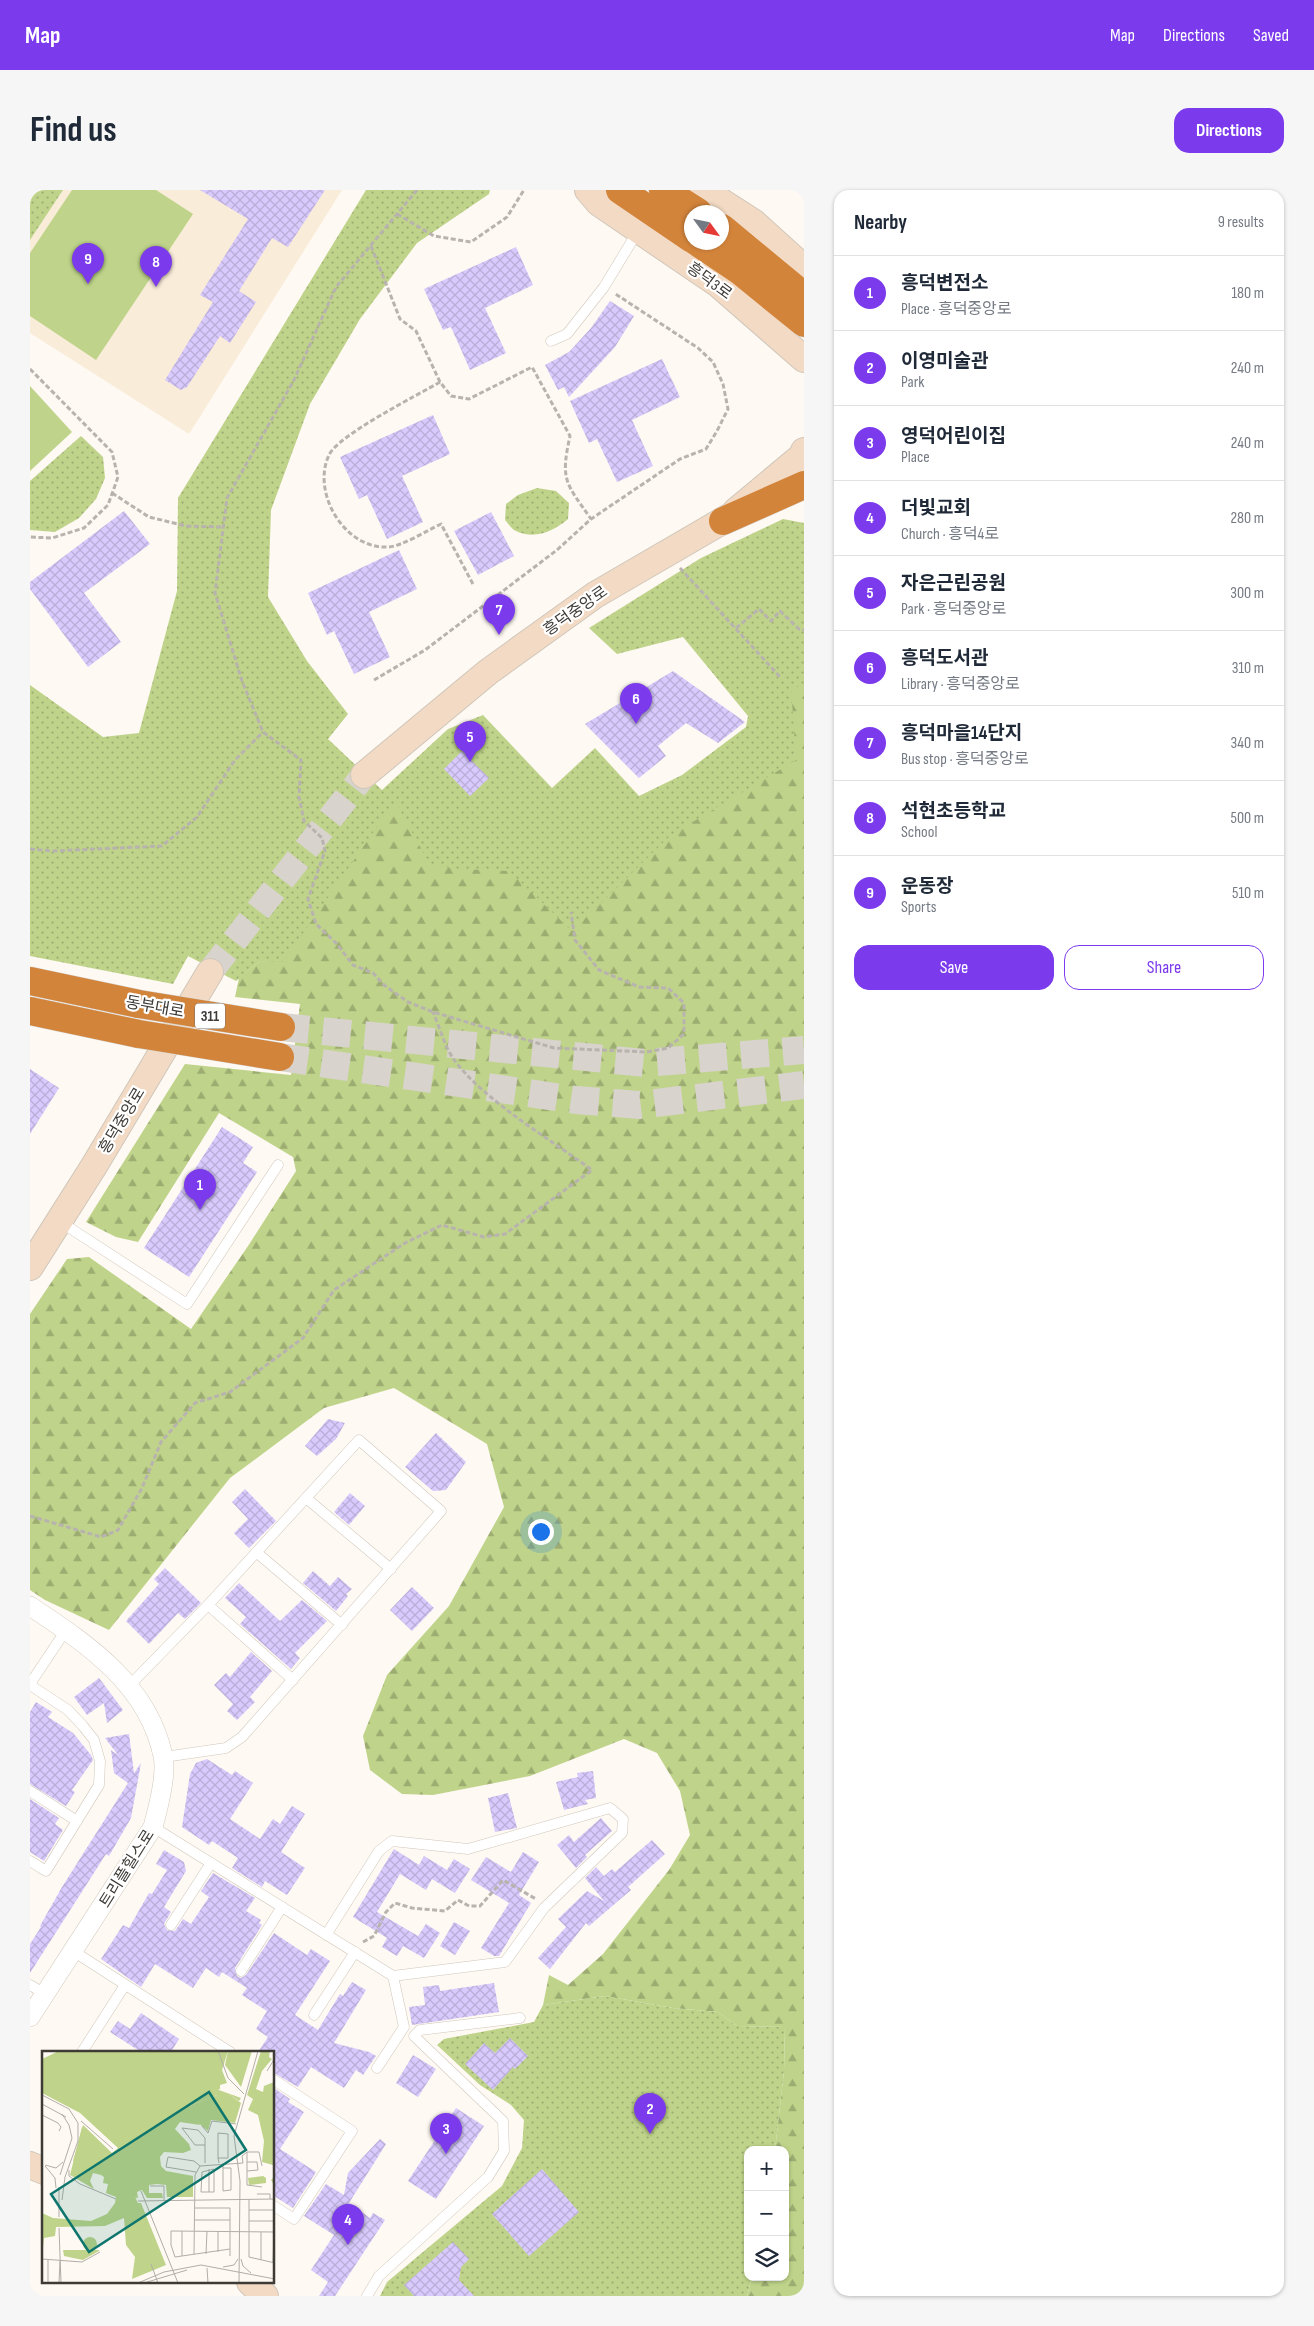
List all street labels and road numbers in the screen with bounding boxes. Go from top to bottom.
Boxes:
street label: 흥덕3로 [683,259,735,304]
street label: 흥덕중앙로 [540,582,612,640]
street label: 동부대로 [124,993,186,1022]
road number: 311 [195,1004,225,1028]
street label: 흥덕중앙로 [95,1084,150,1157]
street label: 트리플힐스로 [96,1826,159,1911]

